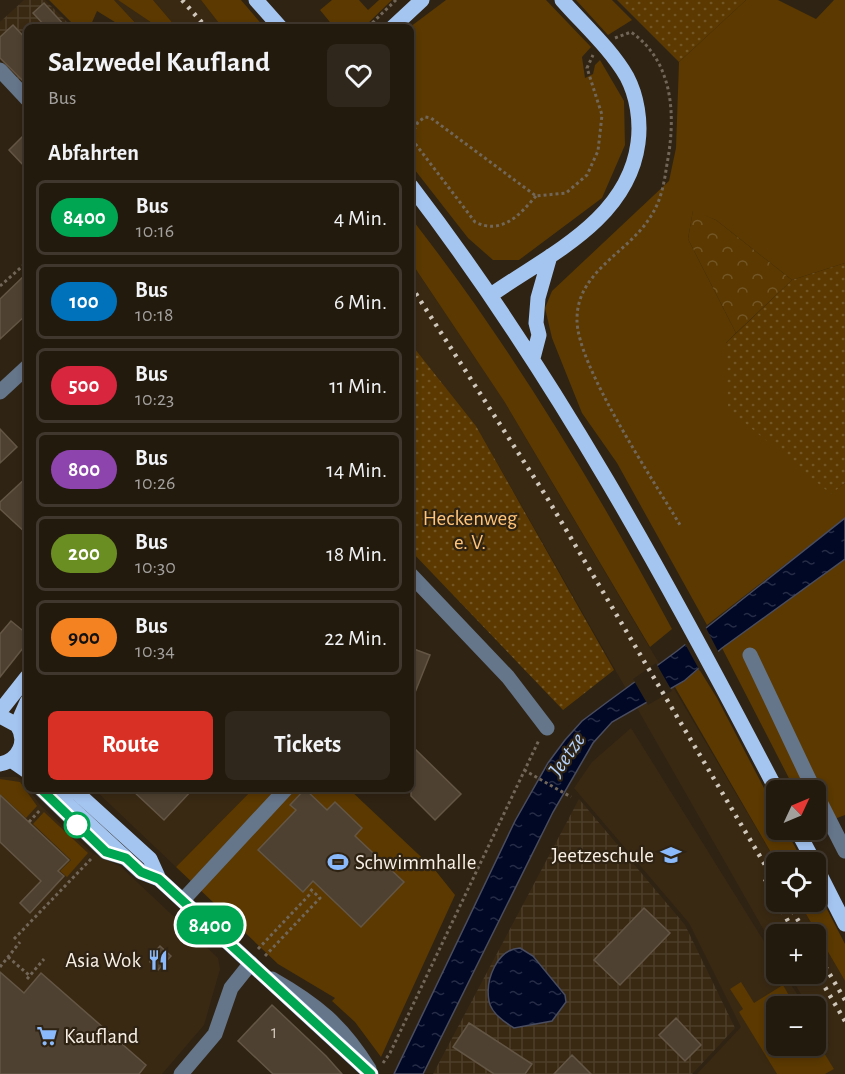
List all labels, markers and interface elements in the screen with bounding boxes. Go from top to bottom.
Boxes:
button: heart [327,44,390,107]
text: Salzwedel Kaufland [48,49,270,77]
text: Bus [48,88,76,108]
text: Abfahrten [48,142,139,164]
text: Bus [136,195,168,217]
text: 8400 [63,207,106,228]
text: 4 Min. [334,207,387,229]
text: 10:16 [136,221,174,241]
text: Bus [135,279,168,301]
text: 100 [69,291,99,312]
text: 6 Min. [334,291,387,313]
text: 10:18 [135,305,173,325]
text: Bus [135,363,168,385]
text: 500 [69,375,99,396]
text: 11 Min. [329,375,387,397]
text: 10:23 [135,389,174,409]
text: Bus [135,447,168,469]
text: 800 [68,459,100,480]
text: 14 Min. [326,459,387,481]
text: 10:26 [135,473,176,493]
park label: Heckenweg e. V. [423,508,518,553]
text: Bus [135,531,168,553]
text: 200 [68,543,100,564]
text: 18 Min. [326,543,387,565]
text: 10:30 [135,557,176,577]
text: Bus [135,615,168,637]
text: 900 [68,627,100,648]
text: 22 Min. [324,627,387,649]
text: 10:34 [135,641,175,661]
button: Route [48,711,213,780]
button: Tickets [225,711,390,780]
water label: Jeetze [544,729,589,781]
north arrow [766,780,826,840]
map controls [766,780,826,1056]
unlabelled marker [64,812,90,838]
school or university icon: Jeetzeschule [659,843,683,867]
place label: Jeetzeschule [551,845,654,866]
sports icon: Schwimmhalle [326,850,350,874]
place label: Schwimmhalle [355,852,476,873]
button: locate [766,852,826,912]
line badge: 8400 [168,906,252,944]
text: 8400 [189,915,231,936]
button: + [766,924,826,984]
restaurant icon: Asia Wok [146,948,170,972]
place label: Asia Wok [65,950,141,971]
button: − [766,996,826,1056]
supermarket icon: Kaufland [35,1024,59,1048]
house number: 1 [271,1024,277,1042]
place label: Kaufland [64,1026,139,1047]

